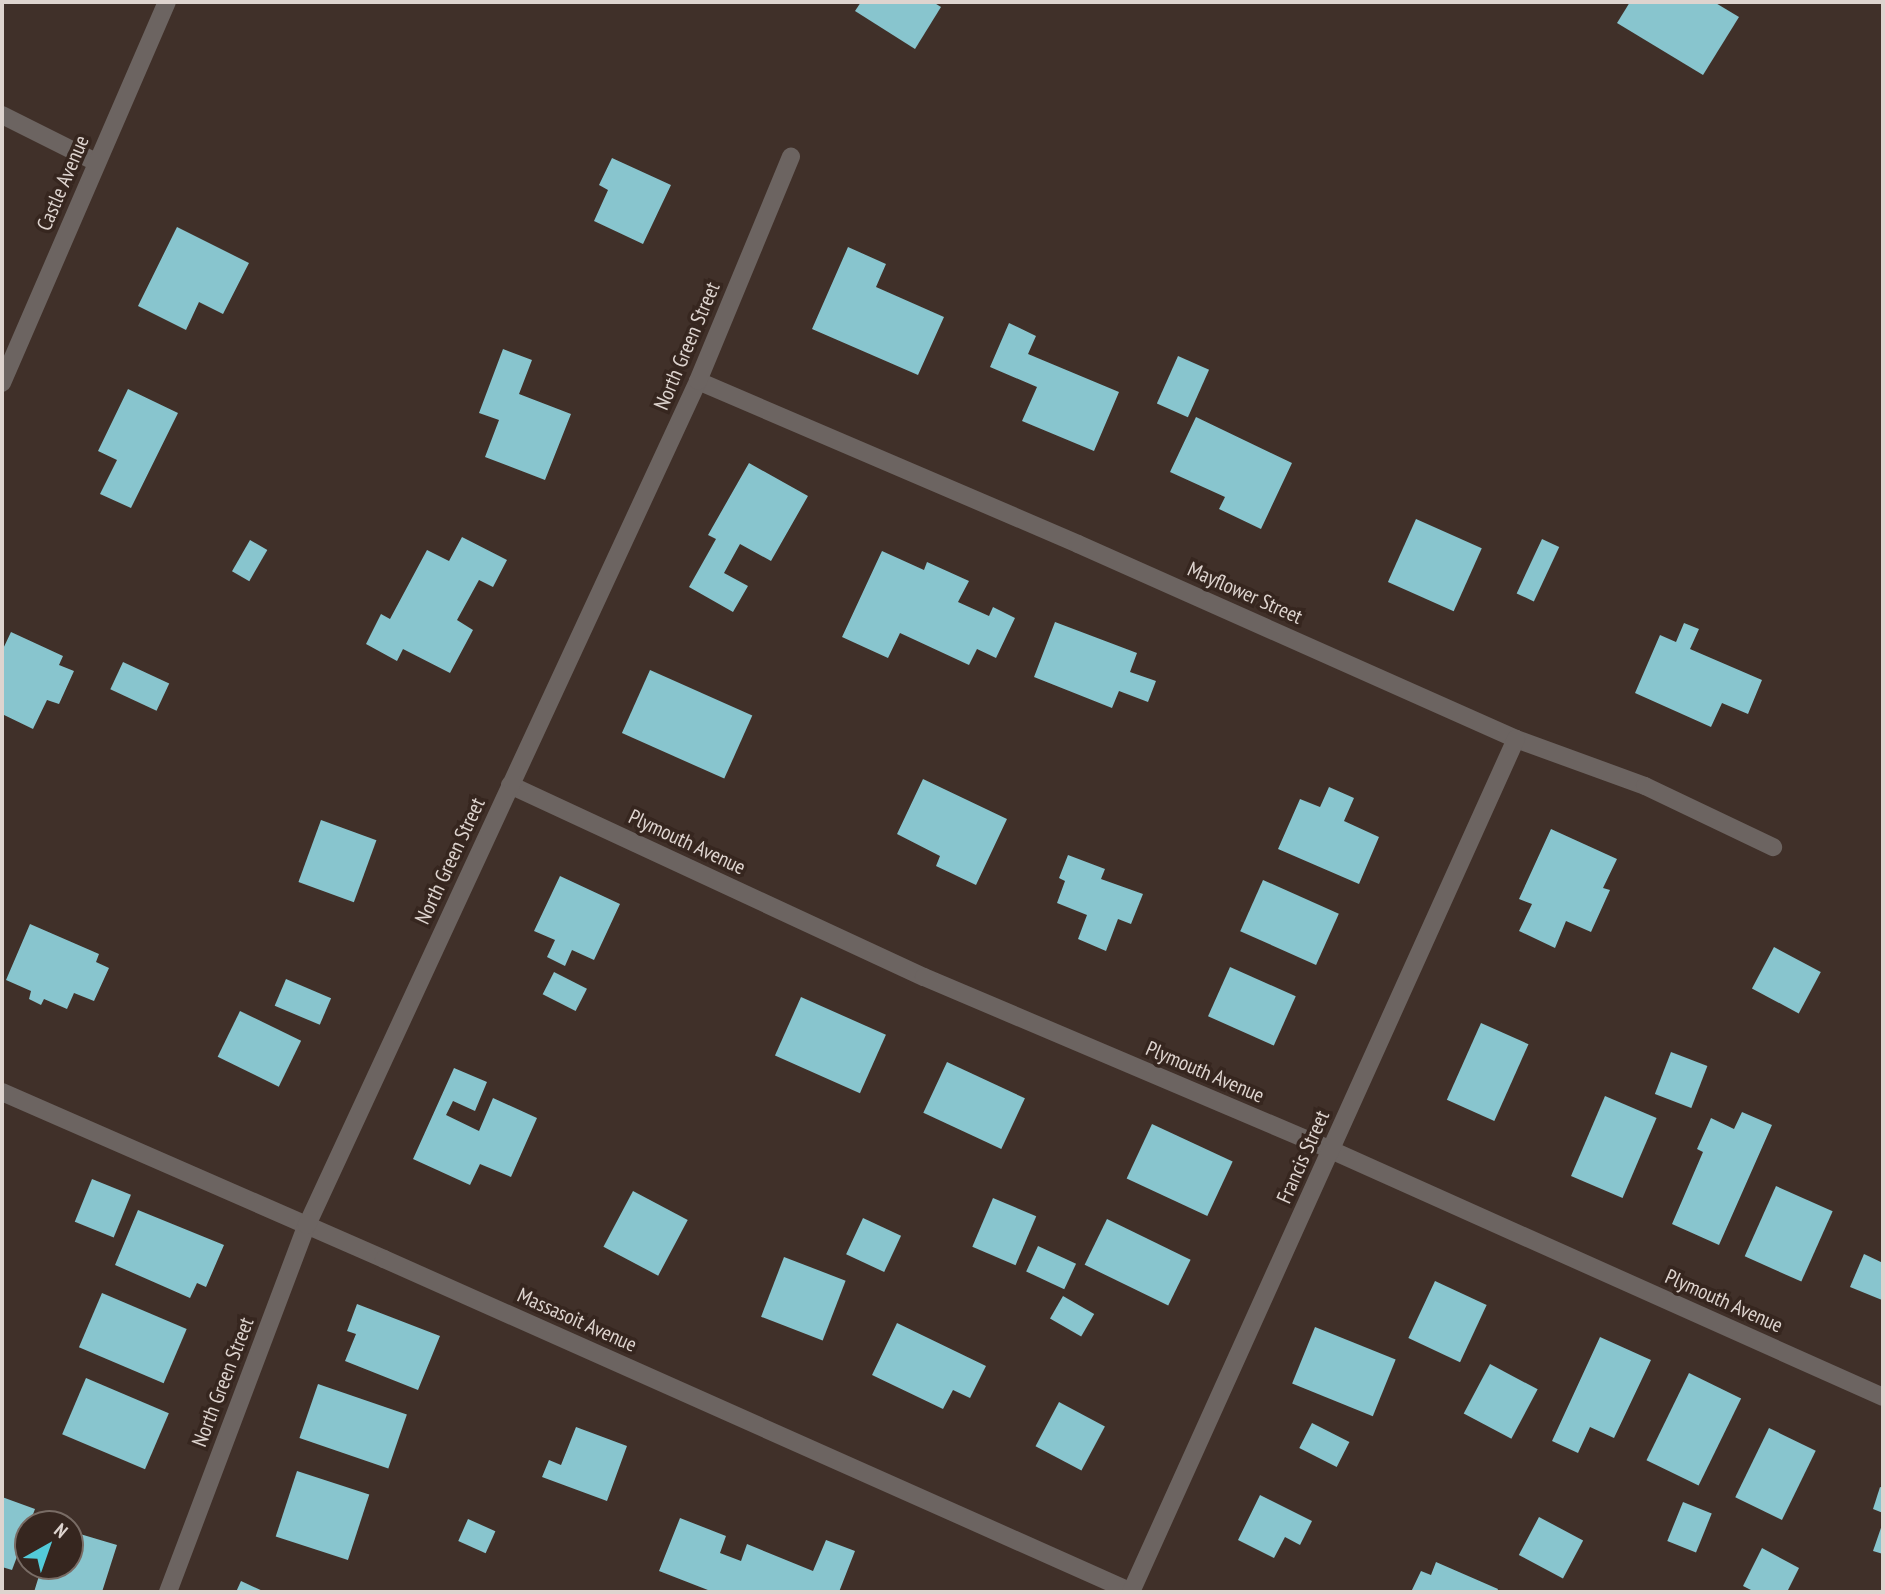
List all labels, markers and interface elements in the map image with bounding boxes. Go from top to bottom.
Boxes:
street label: Castle Avenue [32,131,94,235]
street label: North Green Street [649,278,725,414]
street label: Mayflower Street [1184,556,1306,630]
street label: North Green Street [410,794,490,928]
street label: Plymouth Avenue [624,804,750,880]
street label: Plymouth Avenue [1142,1036,1268,1108]
street label: Francis Street [1271,1107,1335,1207]
street label: Plymouth Avenue [1661,1264,1787,1338]
street label: Massasoit Avenue [513,1282,641,1358]
street label: North Green Street [187,1314,259,1450]
north arrow [14,1510,84,1580]
text: N [50,1518,73,1543]

